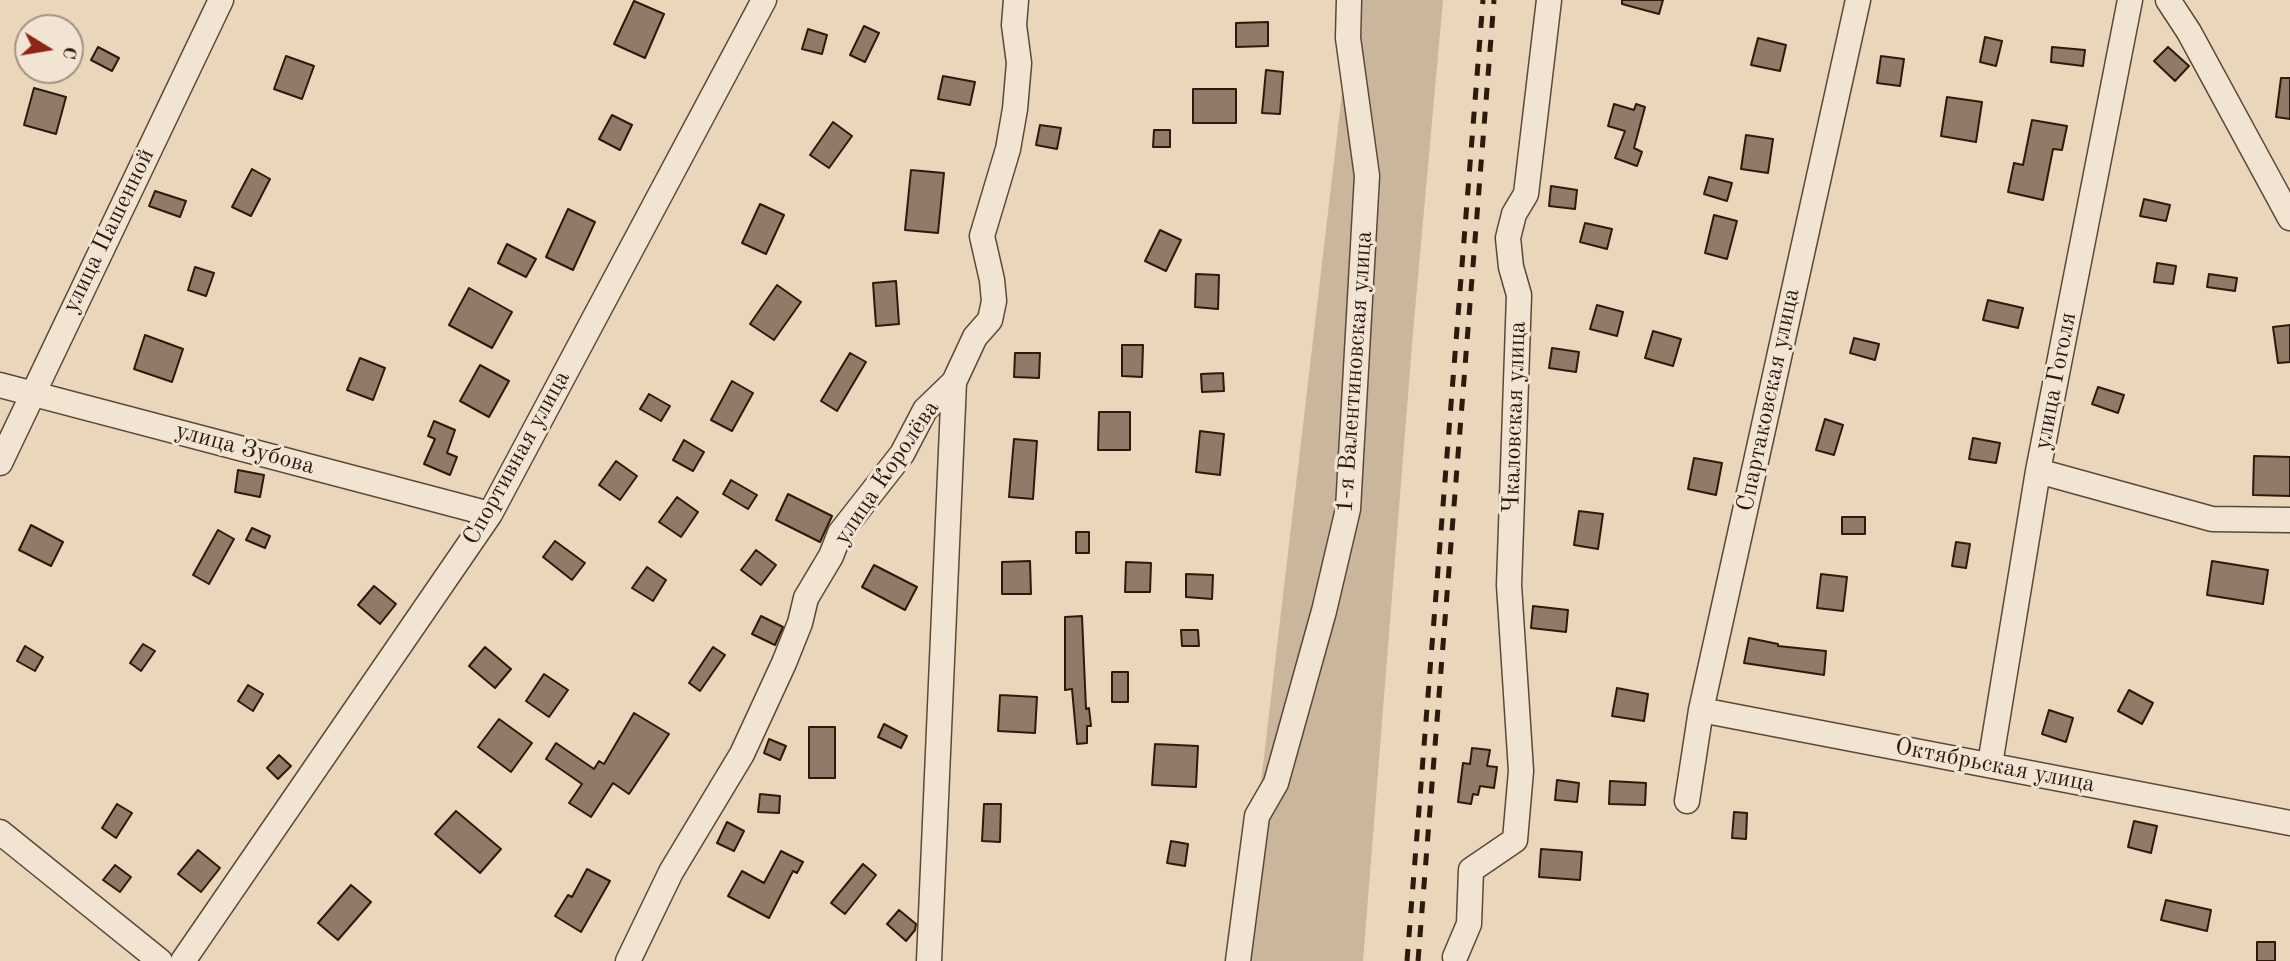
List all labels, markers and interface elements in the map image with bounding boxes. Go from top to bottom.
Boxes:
north arrow [14,14,84,84]
text: С [58,45,79,61]
street label: улица Пашенной [57,144,161,318]
street label: 1-я Валентиновская улица [1331,230,1379,514]
street label: Спартаковская улица [1731,286,1807,514]
street label: улица Гоголя [2029,310,2083,452]
street label: Чкаловская улица [1497,321,1533,513]
street label: Спортивная улица [457,366,577,550]
street label: улица Королёва [828,395,946,551]
street label: улица Зубова [172,417,318,481]
street label: Октябрьская улица [1893,732,2097,800]

